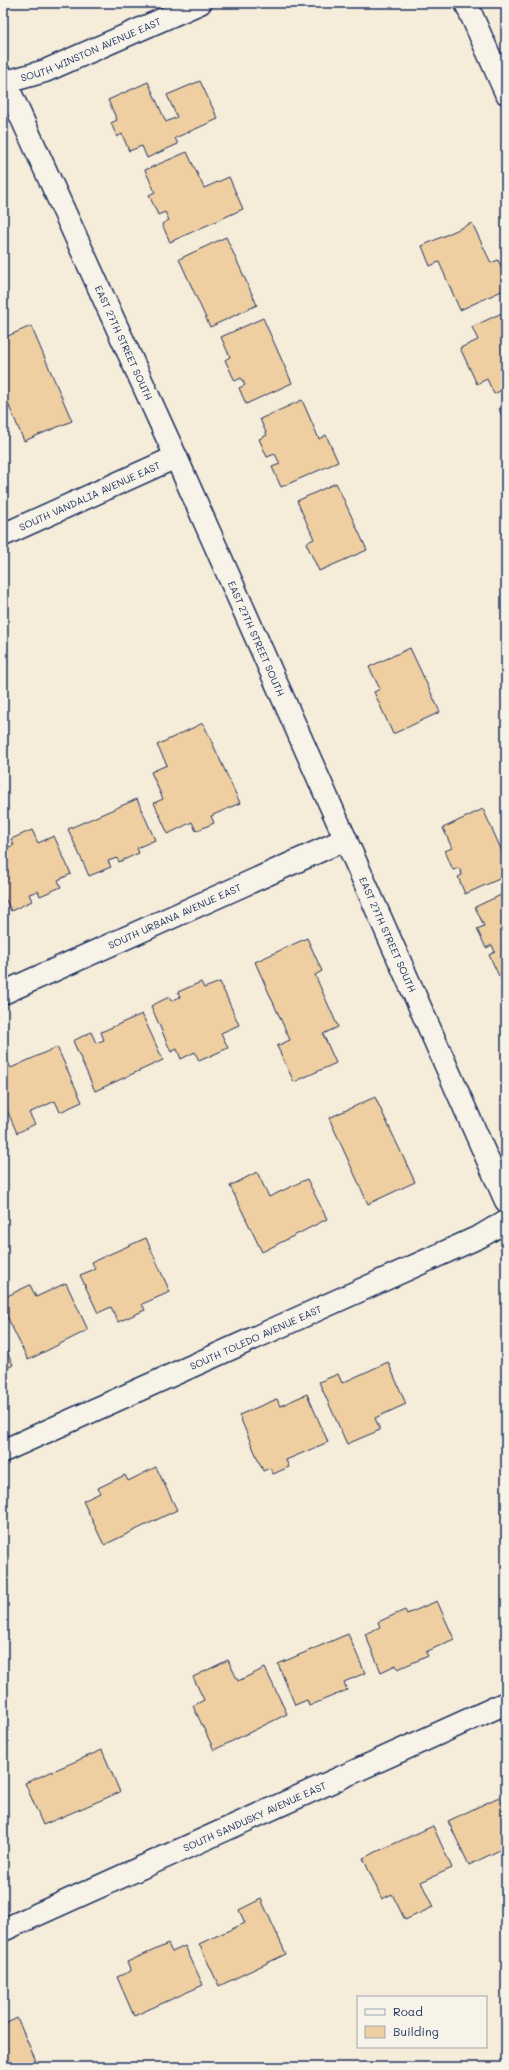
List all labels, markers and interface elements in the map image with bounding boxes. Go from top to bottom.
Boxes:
street label: SOUTH WINSTON AVENUE EAST [19,14,163,85]
street label: EAST 27TH STREET SOUTH [92,283,156,403]
street label: SOUTH VANDALIA AVENUE EAST [17,458,163,534]
street label: EAST 27TH STREET SOUTH [225,578,288,698]
street label: EAST 27TH STREET SOUTH [356,875,420,995]
street label: SOUTH URBANA AVENUE EAST [106,880,244,952]
street label: SOUTH TOLEDO AVENUE EAST [187,1301,324,1373]
street label: SOUTH SANDUSKY AVENUE EAST [181,1778,329,1855]
legend [357,1996,487,2048]
text: Road [393,2003,423,2019]
text: Building [393,2023,439,2039]

